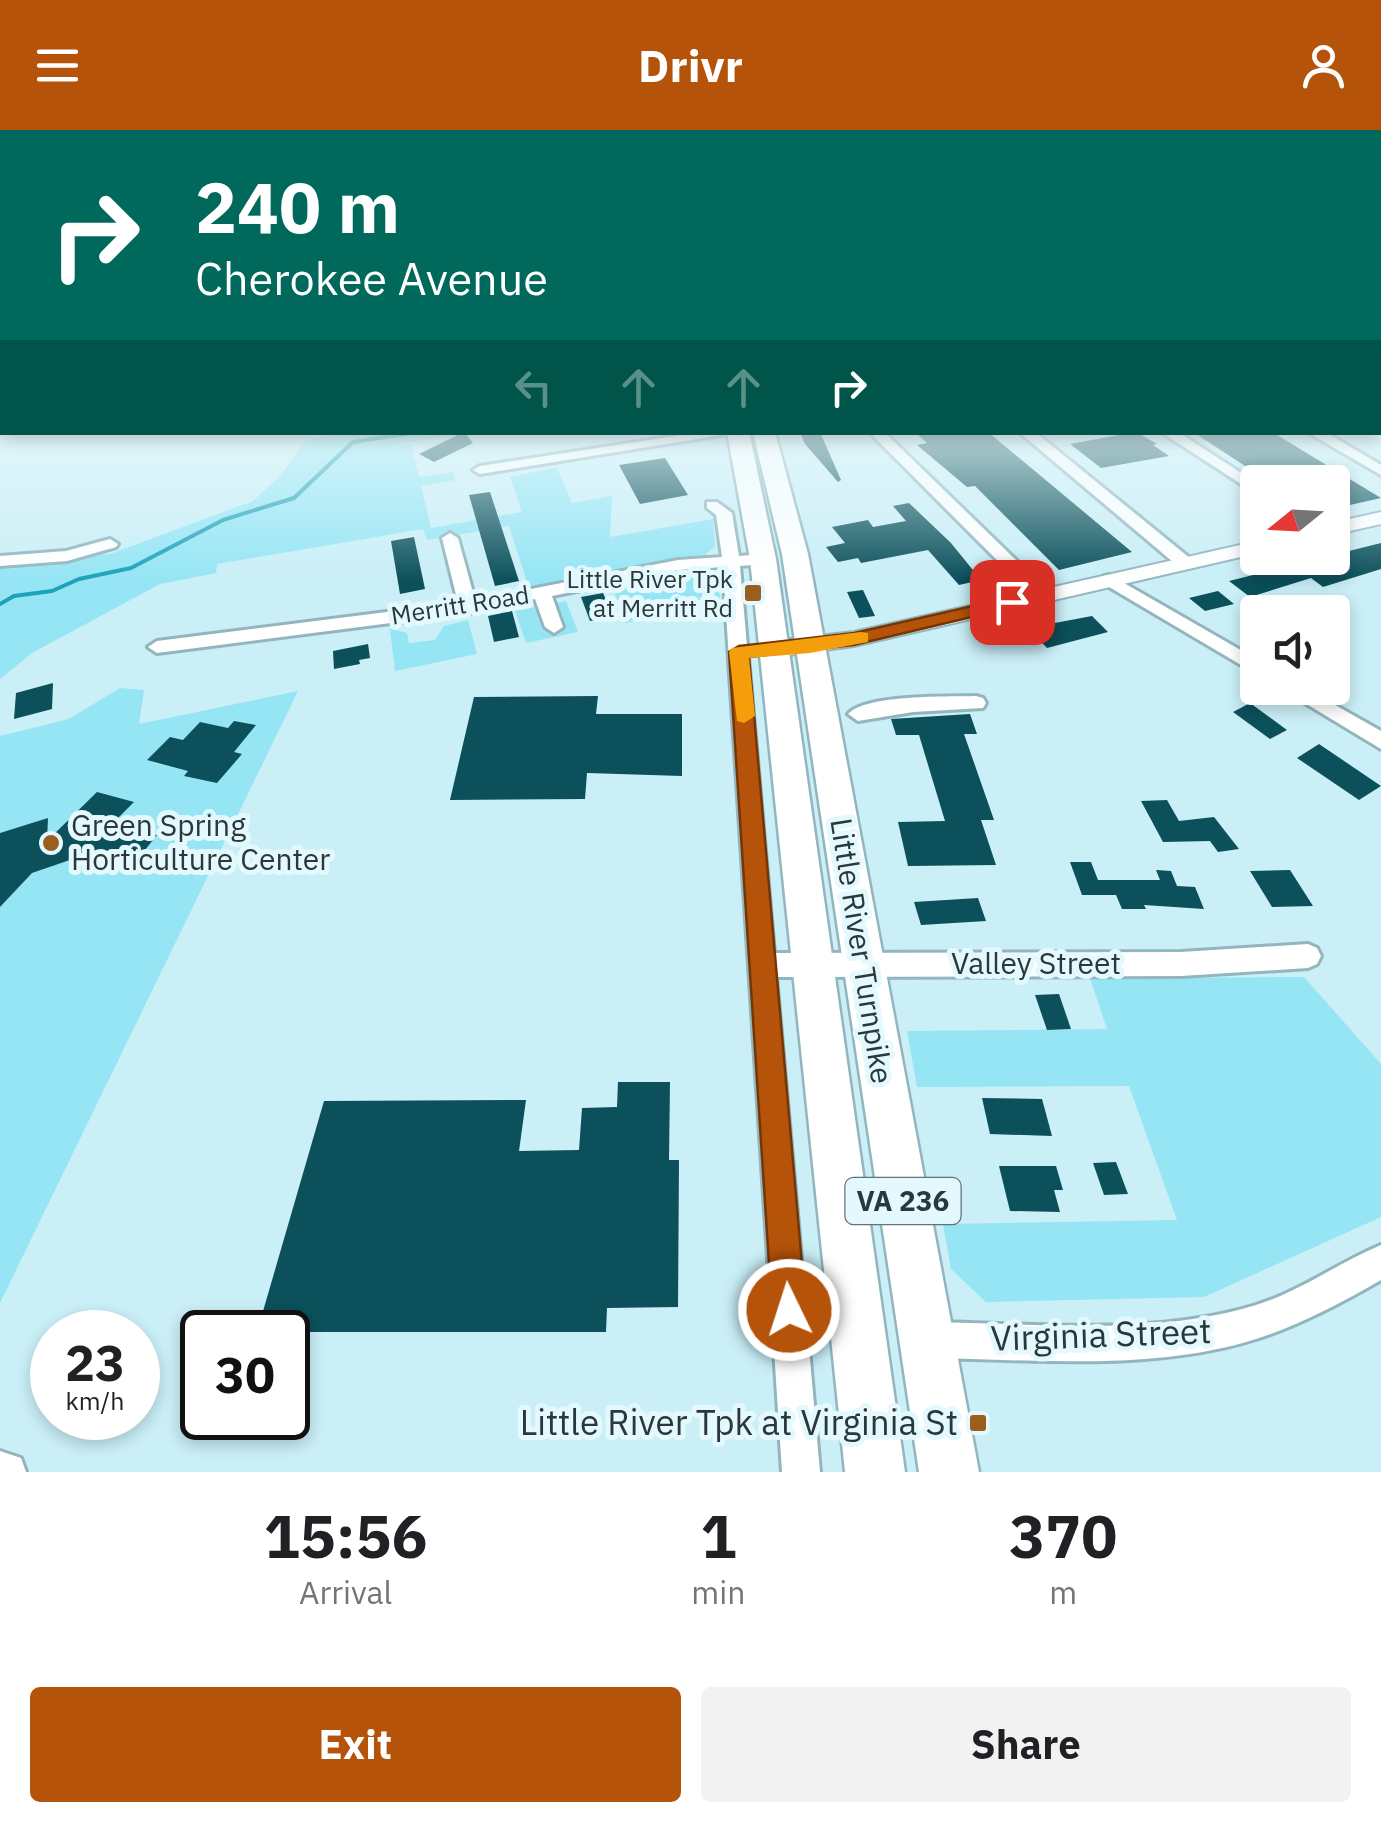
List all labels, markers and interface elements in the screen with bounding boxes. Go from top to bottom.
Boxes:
text: Drivr [638,36,743,94]
icon: menu [30,38,85,93]
icon: person [1296,38,1351,93]
text: 240 m [195,161,400,252]
icon: right [30,170,160,300]
text: Cherokee Avenue [195,249,548,307]
icon: left [506,360,561,415]
icon: ahead [611,360,666,415]
icon: ahead [716,360,771,415]
icon: right [821,360,876,415]
north arrow [1240,465,1350,575]
map controls [1240,465,1350,705]
pin [970,560,1055,645]
place label: Little River Tpk at Merritt Rd [566,562,733,624]
icon: arrive [985,575,1040,630]
street label: Merritt Road [389,577,531,632]
marker: Little River Tpk at Merritt Rd [742,582,764,604]
button: sound [1240,595,1350,705]
place label: Green Spring Horticulture Center [71,805,330,878]
street label: Little River Turnpike [822,815,903,1086]
marker: Green Spring Horticulture Center [40,832,62,854]
street label: Valley Street [951,943,1121,982]
road number: VA 236 [846,1178,960,1224]
position arrow [737,1258,841,1362]
street label: Virginia Street [990,1307,1212,1361]
speed limit sign: 30 [180,1310,310,1440]
text: 23 [65,1330,125,1395]
text: km/h [66,1384,124,1417]
place label: Little River Tpk at Virginia St [520,1399,958,1445]
marker: Little River Tpk at Virginia St [967,1412,989,1434]
text: 15:56 [264,1496,428,1575]
text: 1 [700,1496,736,1575]
text: 370 [1009,1496,1117,1575]
text: Arrival [299,1571,392,1613]
text: min [691,1571,745,1613]
text: m [1049,1571,1077,1613]
button: Exit [30,1687,681,1802]
button: Share [701,1687,1351,1802]

